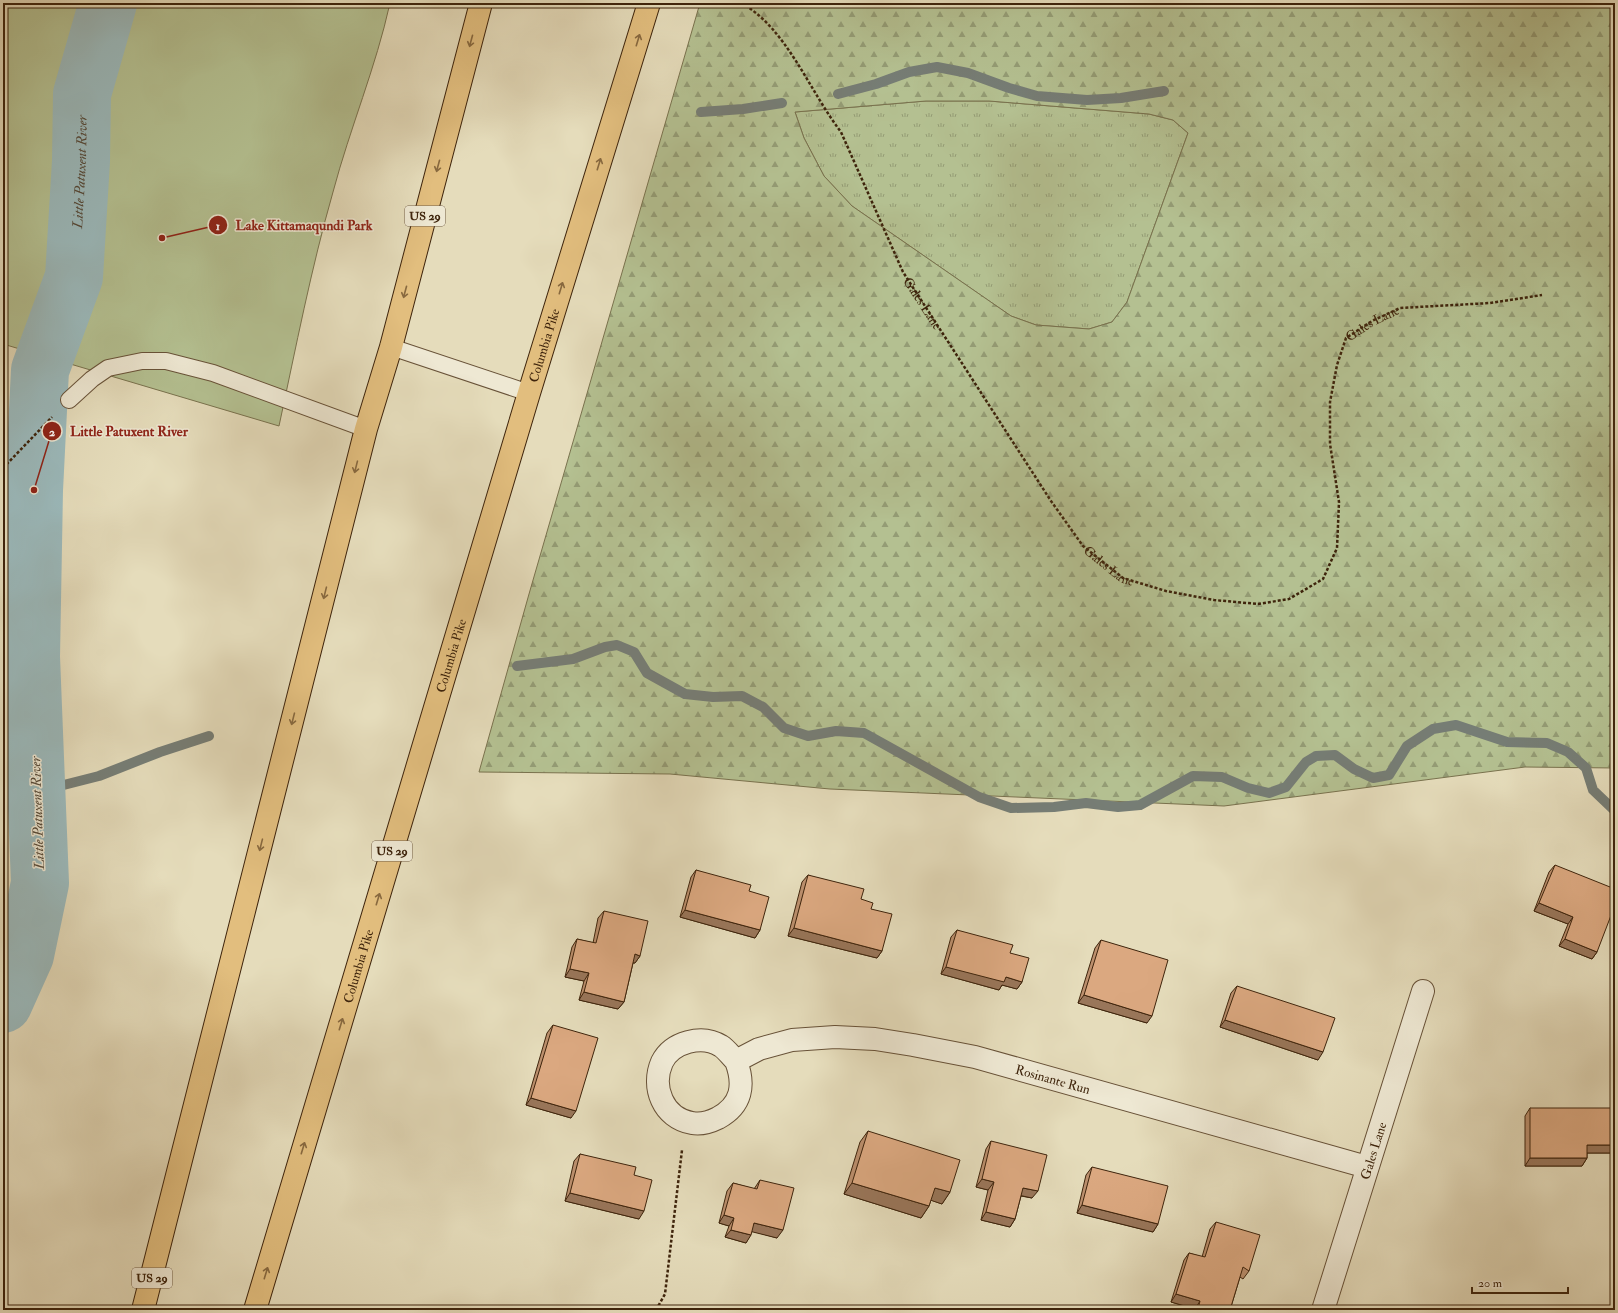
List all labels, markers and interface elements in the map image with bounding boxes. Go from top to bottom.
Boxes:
one-way arrow [467,34,475,47]
one-way arrow [635,34,642,47]
water label: Little Patuxent River [69,114,91,230]
one-way arrow [596,159,604,171]
one-way arrow [434,160,442,173]
road number: US 29 [405,206,445,226]
callout: Lake Kittamaqundi Park [208,212,381,238]
text: Lake Kittamaqundi Park [236,217,373,235]
text: 1 [216,219,220,234]
street label: Gales Lane [899,274,945,333]
one-way arrow [558,282,565,295]
one-way arrow [401,285,409,298]
street label: Gales Lane [1343,302,1402,345]
street label: Columbia Pike [526,306,564,384]
callout: Little Patuxent River [42,418,196,444]
text: Little Patuxent River [70,423,189,440]
text: 2 [49,425,55,440]
one-way arrow [352,460,360,473]
street label: Gales Lane [1080,543,1137,590]
one-way arrow [320,586,328,599]
street label: Columbia Pike [433,617,470,695]
one-way arrow [289,712,296,725]
water label: Little Patuxent River [27,755,48,871]
one-way arrow [257,838,264,851]
road number: US 29 [372,841,412,861]
one-way arrow [375,893,382,906]
street label: Columbia Pike [340,927,377,1005]
one-way arrow [338,1017,345,1030]
street label: Rosinante Run [1013,1062,1092,1098]
street label: Gales Lane [1357,1120,1391,1182]
one-way arrow [300,1142,307,1155]
one-way arrow [263,1266,270,1279]
road number: US 29 [132,1268,172,1288]
scale bar [1472,1269,1568,1295]
text: 20 m [1478,1276,1503,1291]

